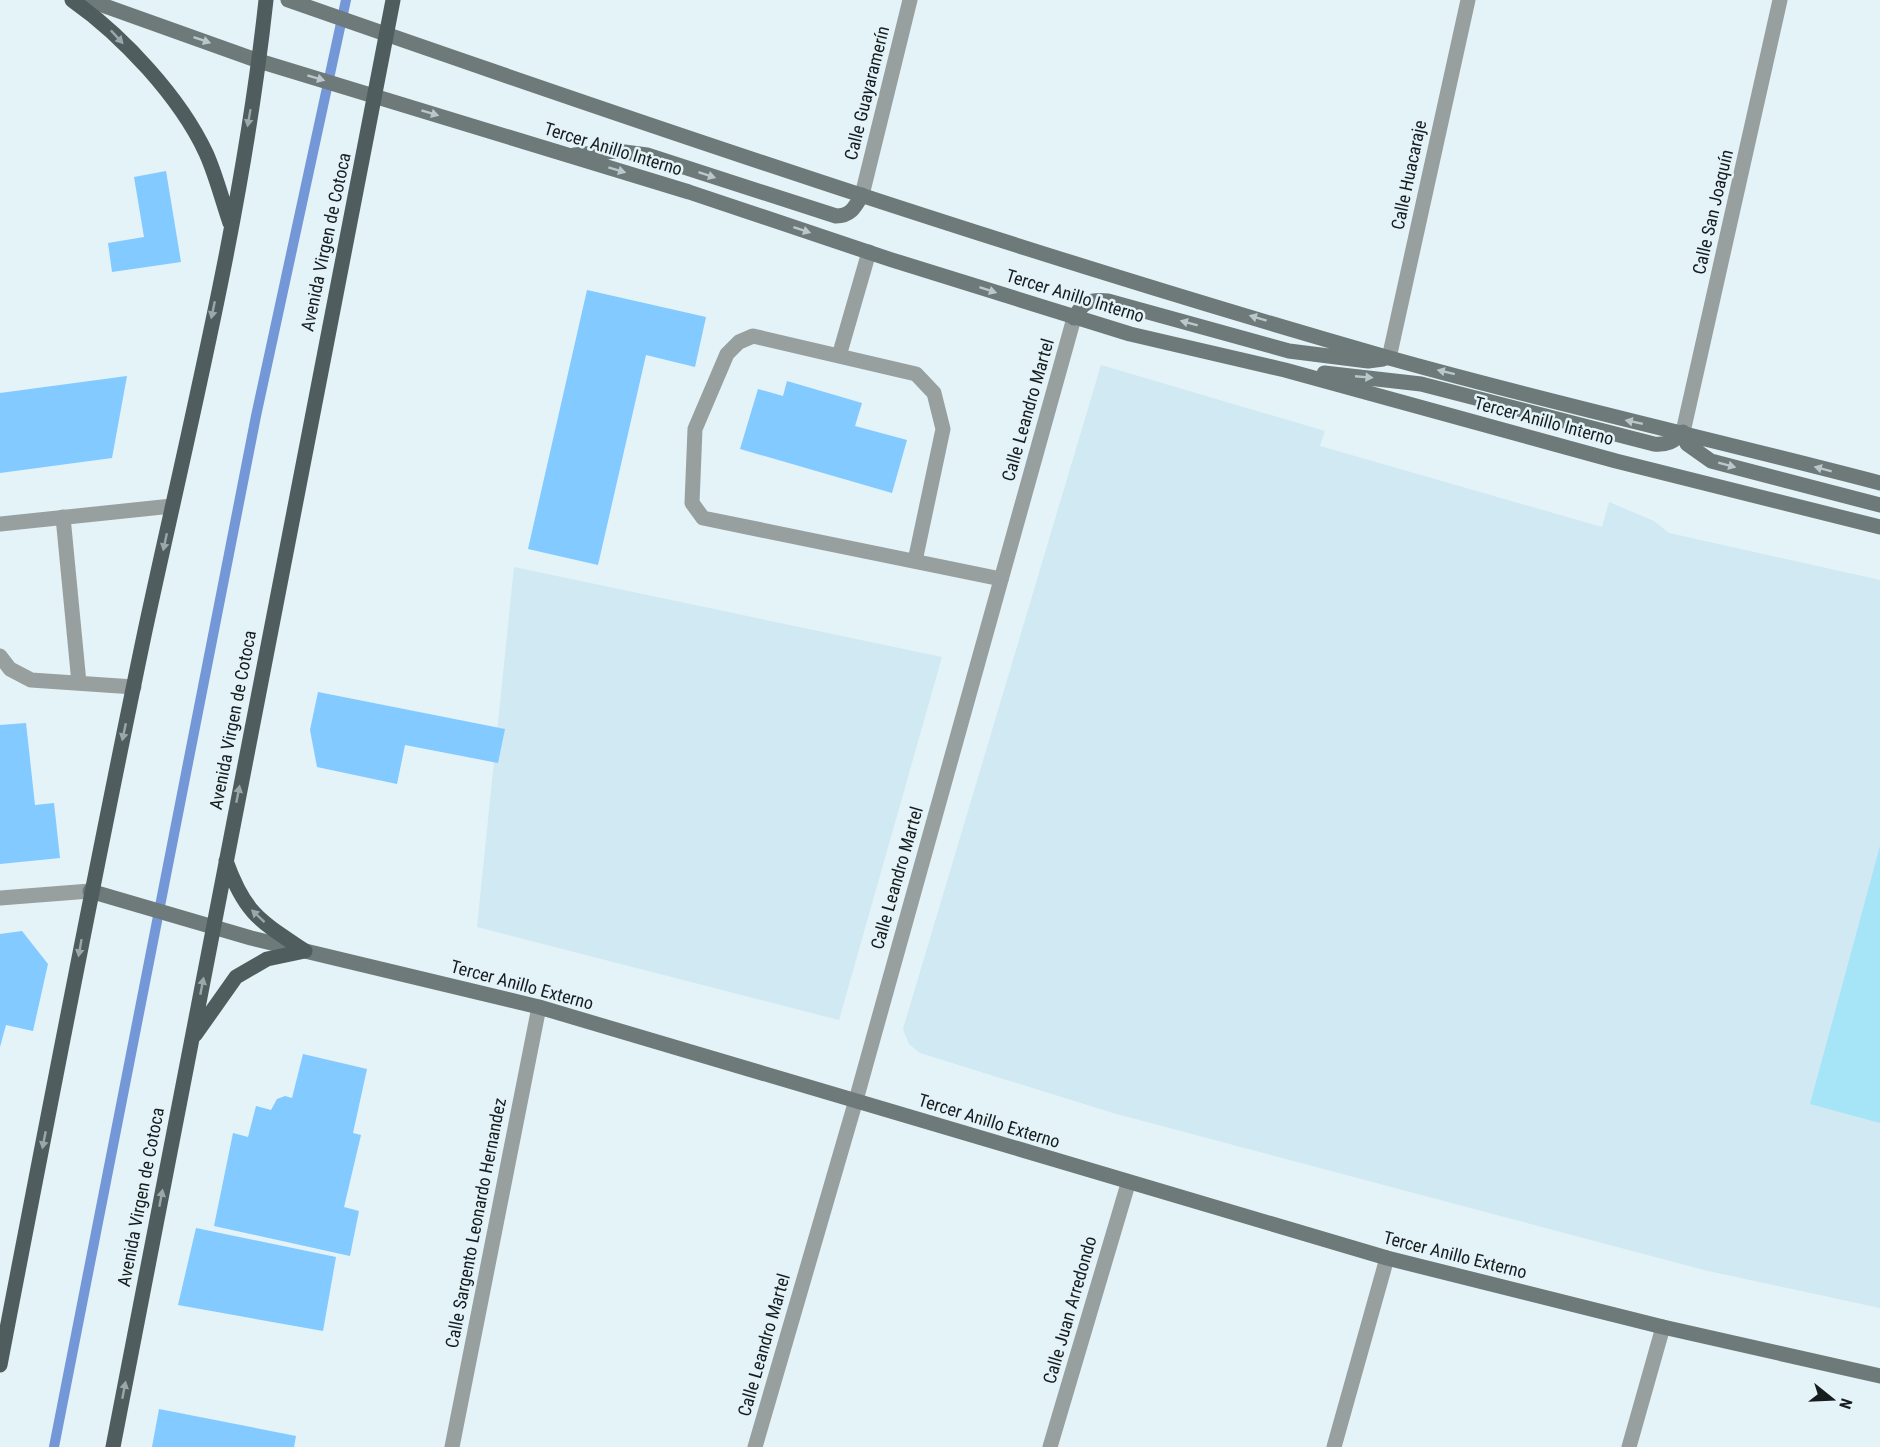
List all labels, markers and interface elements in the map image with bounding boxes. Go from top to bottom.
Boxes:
street label: Calle Guayaramerín [840,24,893,162]
one-way arrow [110,29,124,44]
one-way arrow [193,36,211,46]
one-way arrow [307,74,325,83]
one-way arrow [245,109,254,128]
one-way arrow [421,109,439,119]
street label: Tercer Anillo Interno [541,118,685,180]
street label: Calle Huacaraje [1387,118,1430,232]
street label: Calle San Joaquín [1688,147,1737,276]
street label: Avenida Virgen de Cotoca [296,151,355,333]
one-way arrow [608,166,626,175]
one-way arrow [698,171,716,180]
one-way arrow [793,226,811,236]
street label: Tercer Anillo Interno [1003,265,1147,327]
one-way arrow [979,286,997,296]
one-way arrow [208,301,218,319]
one-way arrow [1249,313,1267,322]
one-way arrow [1180,318,1198,327]
street label: Calle Leandro Martel [997,336,1058,484]
one-way arrow [1436,367,1454,376]
one-way arrow [1355,372,1374,381]
street label: Tercer Anillo Interno [1472,392,1616,449]
one-way arrow [1625,416,1643,426]
one-way arrow [1718,460,1737,470]
one-way arrow [1814,463,1833,473]
one-way arrow [159,532,169,551]
street label: Avenida Virgen de Cotoca [205,629,260,811]
one-way arrow [119,723,128,742]
one-way arrow [234,785,243,804]
street label: Calle Leandro Martel [866,804,927,952]
one-way arrow [250,909,265,923]
one-way arrow [75,939,84,958]
street label: Tercer Anillo Externo [448,955,596,1014]
one-way arrow [198,976,207,995]
street label: Tercer Anillo Externo [916,1089,1063,1152]
street label: Calle Sargento Leonardo Hernandez [441,1096,510,1350]
street label: Avenida Virgen de Cotoca [113,1106,168,1288]
one-way arrow [39,1130,48,1149]
one-way arrow [157,1188,166,1207]
street label: Tercer Anillo Externo [1381,1227,1529,1283]
street label: Calle Juan Arredondo [1038,1234,1101,1386]
street label: Calle Leandro Martel [733,1271,794,1419]
north arrow [1802,1369,1862,1429]
one-way arrow [120,1380,129,1399]
text: N [1835,1396,1856,1411]

